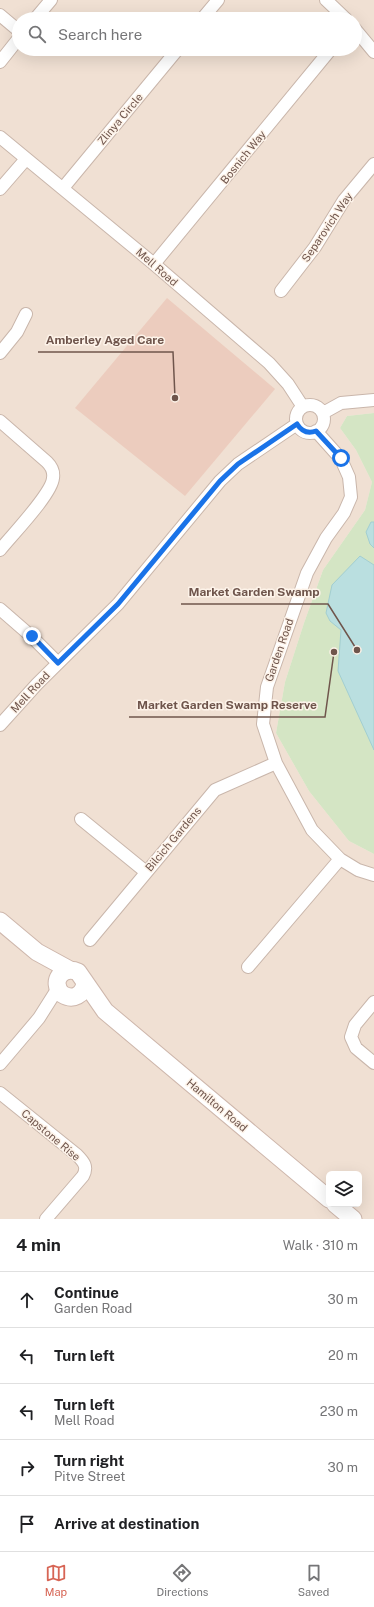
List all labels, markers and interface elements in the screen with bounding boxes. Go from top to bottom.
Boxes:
search box [12,12,362,56]
icon: search [26,23,48,45]
text: Search here [58,26,142,43]
street label: Zlinya Circle [95,91,145,147]
street label: Bosnich Way [218,128,268,186]
street label: Separovich Way [299,190,355,264]
street label: Mell Road [134,246,180,288]
callout: Amberley Aged Care [38,328,173,352]
text: Amberley Aged Care [46,333,164,347]
route start [332,449,350,467]
callout: Market Garden Swamp [181,580,328,604]
text: Market Garden Swamp [188,585,320,599]
street label: Garden Road [263,617,295,683]
route end [23,627,41,645]
street label: Mell Road [8,669,52,715]
callout: Market Garden Swamp Reserve [129,693,325,717]
text: Market Garden Swamp Reserve [137,698,317,712]
street label: Bilcich Gardens [143,804,204,873]
street label: Hamilton Road [184,1076,250,1134]
street label: Capstone Rise [19,1107,83,1163]
map controls [326,1171,362,1207]
button: layers [326,1171,362,1207]
text: 4 min [16,1235,61,1255]
text: Walk · 310 m [283,1238,358,1253]
text: Continue [54,1284,119,1301]
icon: ahead [16,1289,38,1311]
text: 30 m [328,1292,358,1307]
text: Garden Road [54,1301,132,1316]
icon: left [16,1345,38,1367]
text: Turn left [54,1347,115,1364]
text: 20 m [328,1348,358,1363]
text: Turn left [54,1396,115,1413]
icon: left [16,1401,38,1423]
text: 230 m [320,1404,358,1419]
text: Mell Road [54,1413,114,1428]
text: Turn right [54,1452,124,1469]
icon: right [16,1457,38,1479]
text: 30 m [328,1460,358,1475]
text: Pitve Street [54,1469,125,1484]
icon: arrive [16,1513,38,1535]
text: Arrive at destination [54,1515,199,1532]
tab: Map [45,1562,67,1598]
tab: Directions [157,1562,208,1598]
tab: Saved [298,1562,329,1598]

